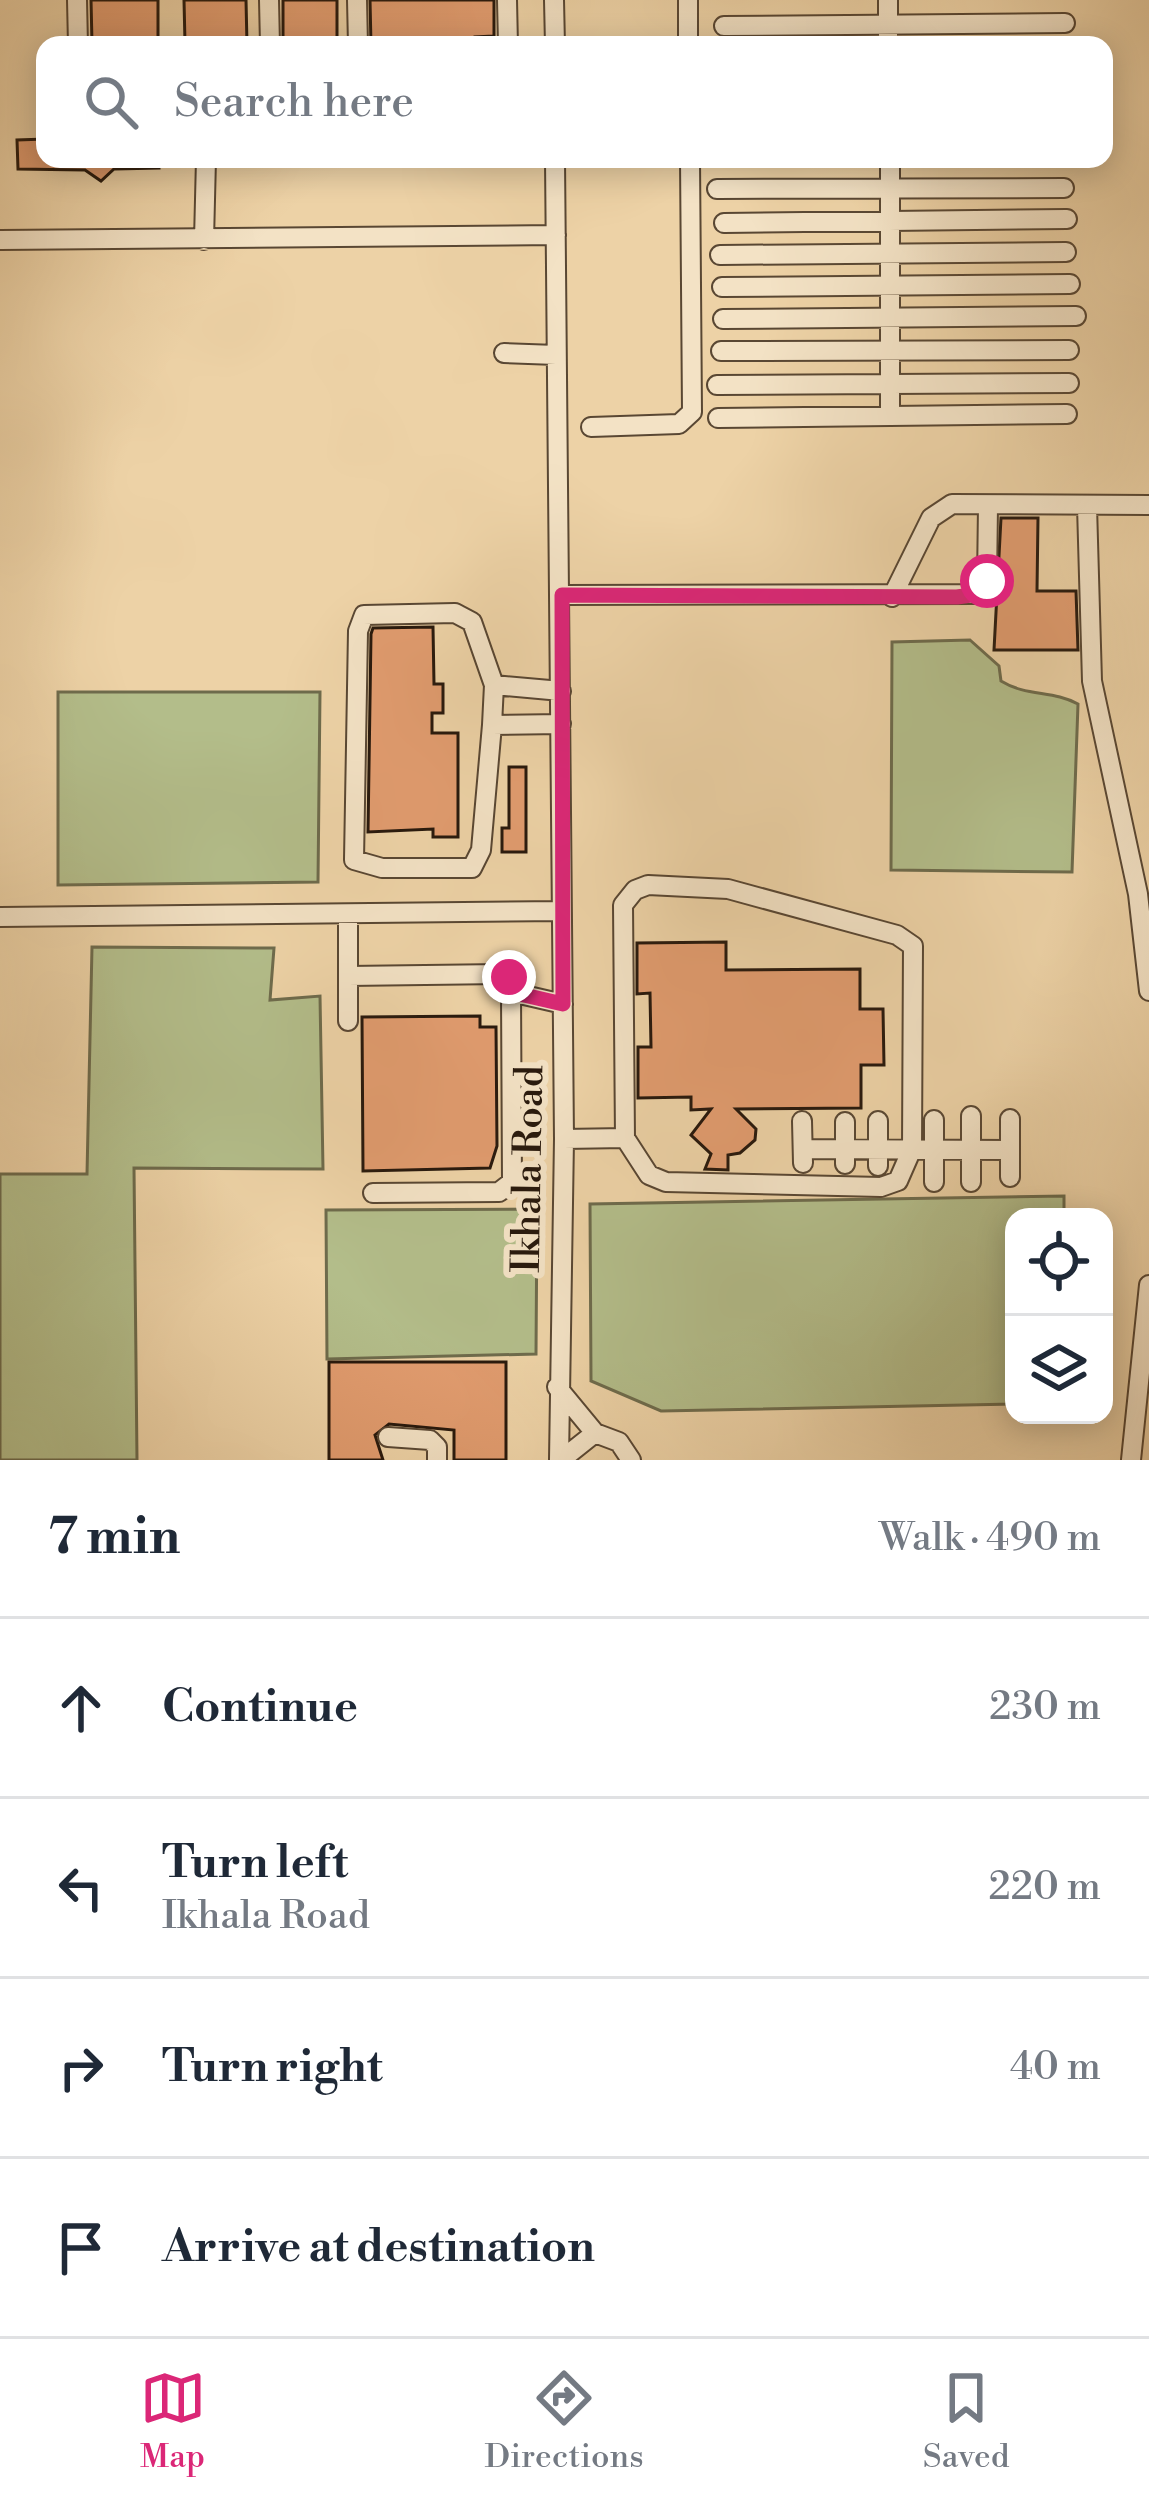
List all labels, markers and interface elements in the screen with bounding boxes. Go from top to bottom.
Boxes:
search box [36,36,1113,168]
icon: search [78,69,144,135]
text: Search here [174,74,414,131]
route start [960,554,1014,608]
route end [482,950,536,1004]
street label: Ikhala Road [503,1065,555,1273]
map controls [1005,1208,1113,1424]
button: locate [1005,1208,1113,1316]
button: layers [1005,1316,1113,1424]
text: 7 min [48,1506,180,1570]
text: Walk · 490 m [879,1514,1101,1563]
icon: ahead [48,1675,114,1741]
text: Continue [162,1679,358,1736]
text: 230 m [989,1683,1101,1732]
text: Turn left [162,1835,348,1892]
icon: left [48,1855,114,1921]
text: 220 m [988,1863,1101,1912]
text: Ikhala Road [162,1892,370,1941]
icon: right [48,2035,114,2101]
text: Turn right [162,2039,383,2096]
text: 40 m [1010,2043,1101,2092]
icon: arrive [48,2215,114,2281]
text: Arrive at destination [162,2219,595,2276]
tab: Map [140,2365,206,2478]
tab: Directions [485,2365,644,2478]
tab: Saved [923,2365,1009,2478]

